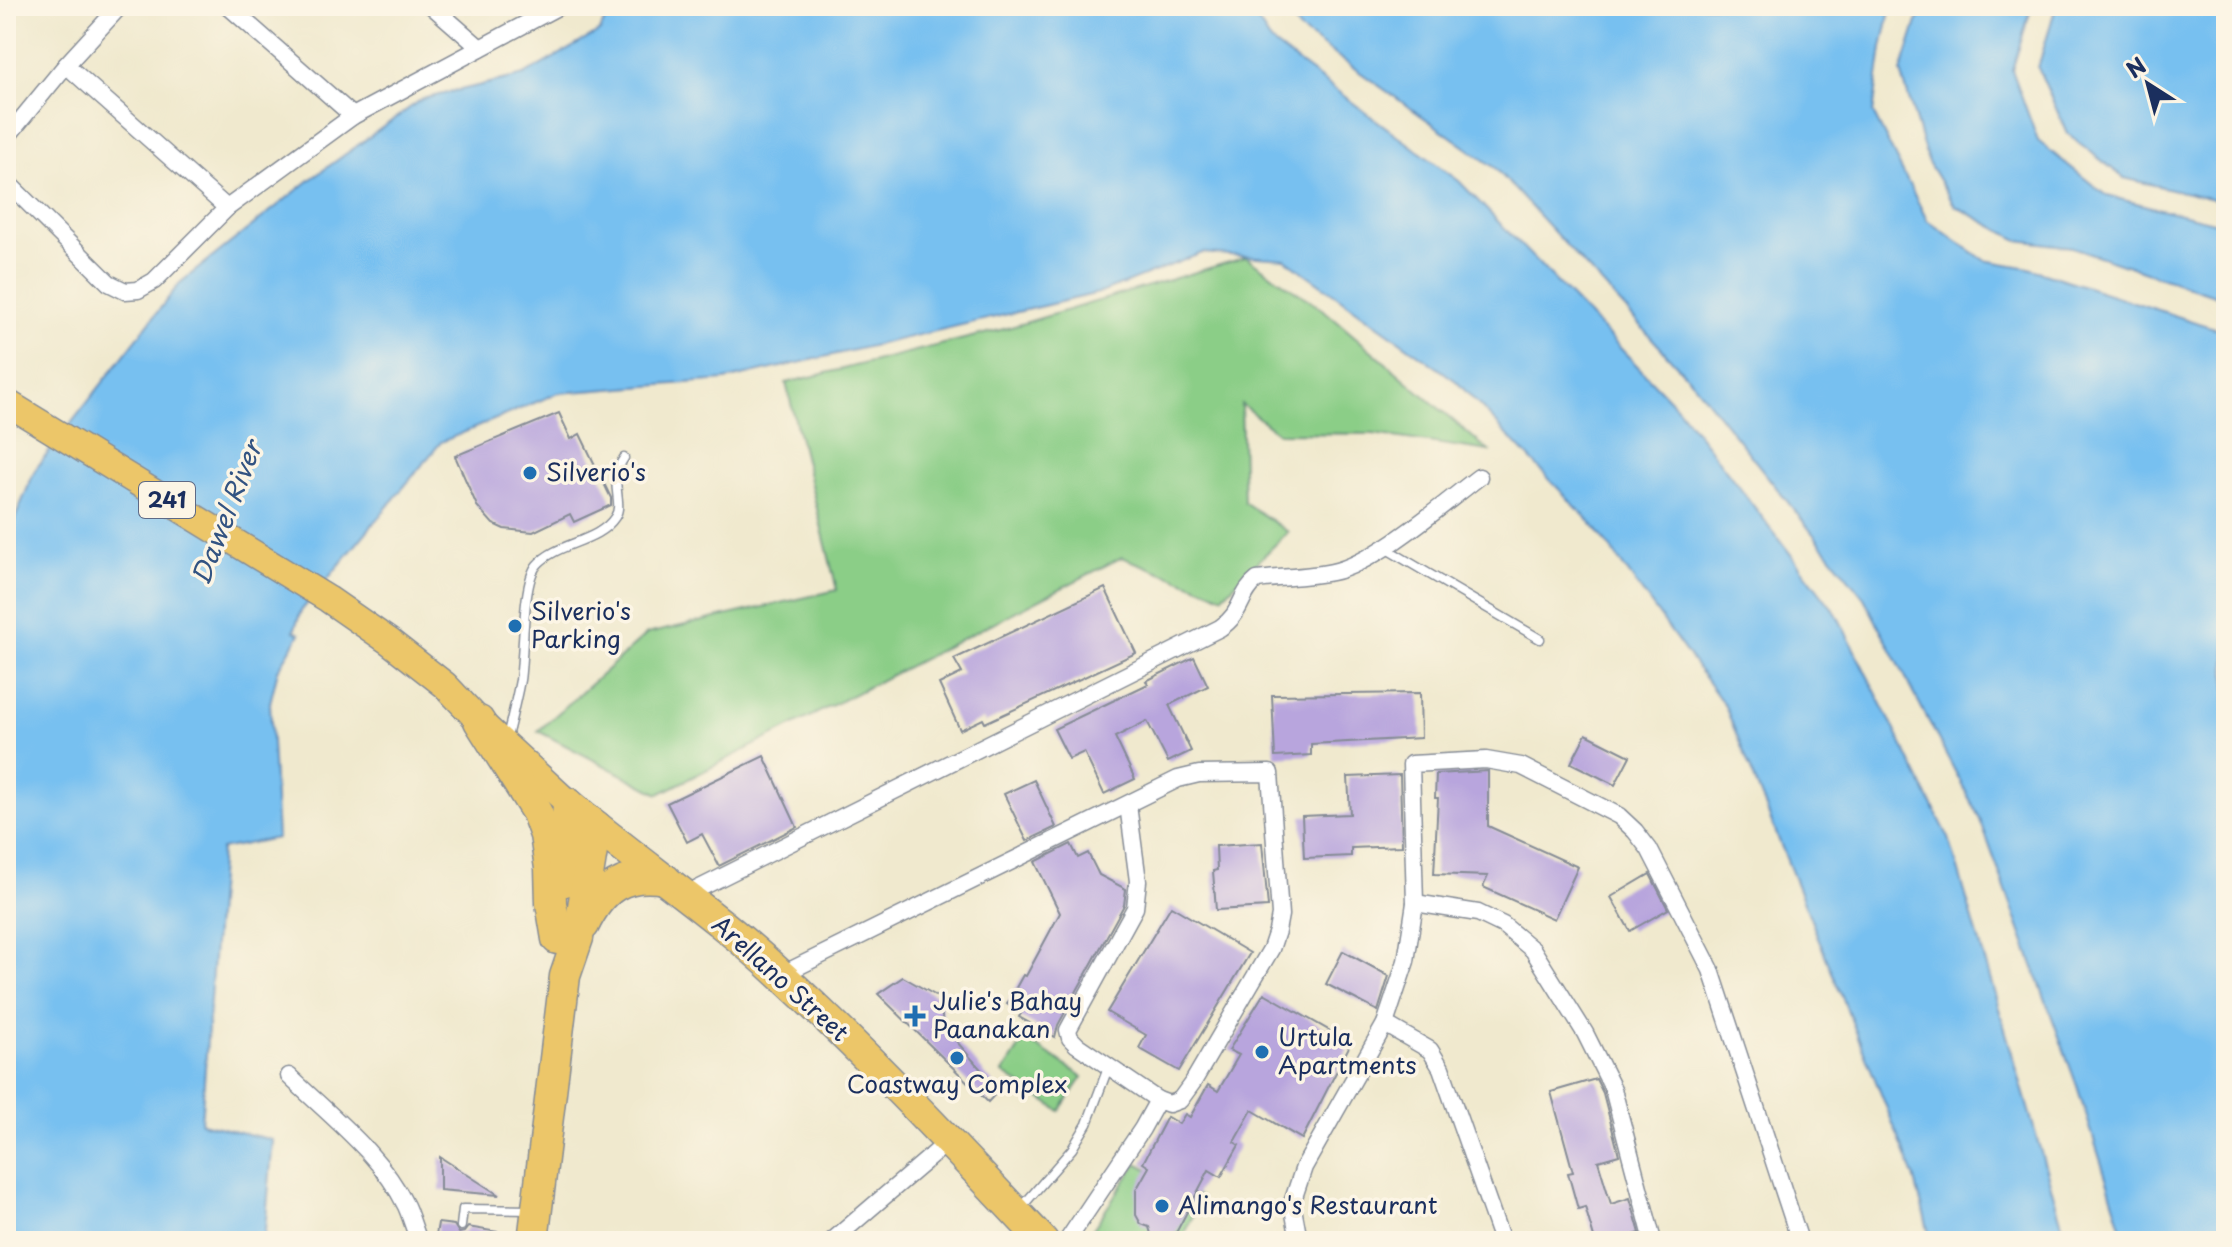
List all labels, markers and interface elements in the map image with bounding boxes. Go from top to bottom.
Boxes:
north arrow [2108,44,2188,124]
text: N [2119,48,2152,85]
water label: Dawel River [180,432,272,590]
place label: Silverio's [546,453,646,489]
marker: Silverio's [521,464,539,482]
road number: 241 [139,482,195,518]
place label: Silverio's Parking [531,592,631,656]
marker: Silverio's Parking [506,617,524,635]
street label: Arellano Street [705,906,858,1049]
place label: Julie's Bahay Paanakan [933,982,1082,1046]
marker: Julie's Bahay Paanakan [904,1005,926,1027]
place label: Urtula Apartments [1278,1018,1417,1082]
marker: Urtula Apartments [1253,1043,1271,1061]
marker: Coastway Complex [948,1049,966,1067]
place label: Coastway Complex [847,1065,1067,1101]
place label: Alimango's Restaurant [1178,1186,1438,1222]
marker: Alimango's Restaurant [1153,1197,1171,1215]

